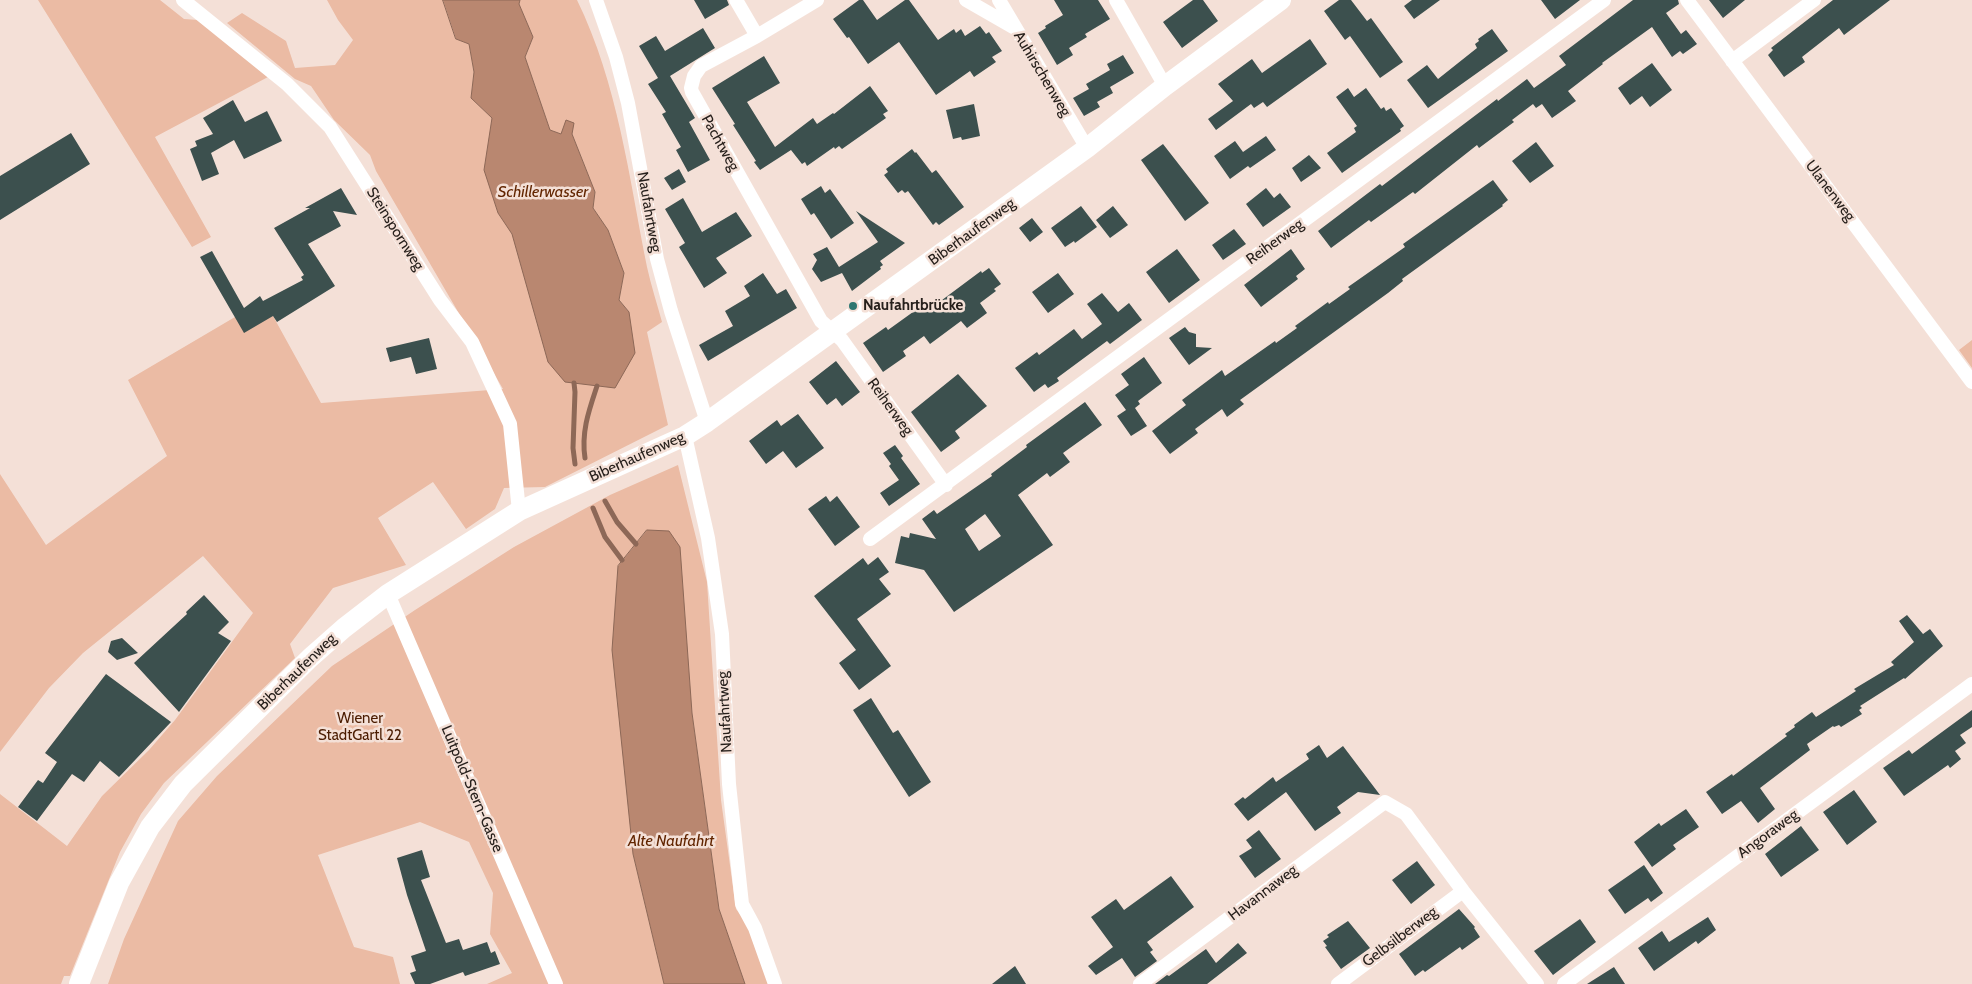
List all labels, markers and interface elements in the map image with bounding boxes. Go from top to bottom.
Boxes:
street label: Auhirschenweg [1010,28,1074,120]
street label: Pachtweg [697,112,743,174]
street label: Ulanenweg [1801,157,1859,225]
street label: Naufahrtweg [633,170,665,254]
water label: Schillerwasser [498,182,588,202]
street label: Steinspornweg [362,184,428,274]
street label: Biberhaufenweg [925,195,1019,269]
street label: Reiherweg [1243,215,1307,269]
place label: Naufahrtbrücke [863,297,963,315]
marker: Naufahrtbrücke [847,300,859,312]
street label: Reiherweg [863,375,917,439]
street label: Biberhaufenweg [586,428,688,486]
street label: Biberhaufenweg [254,630,340,714]
street label: Naufahrtweg [714,671,736,753]
park label: Wiener StadtGartl 22 [318,710,402,745]
street label: Luitpold-Stern-Gasse [437,723,507,855]
street label: Angoraweg [1734,806,1802,862]
water label: Alte Naufahrt [628,831,714,851]
street label: Havannaweg [1225,861,1301,925]
street label: Gelbsilberweg [1359,903,1441,971]

